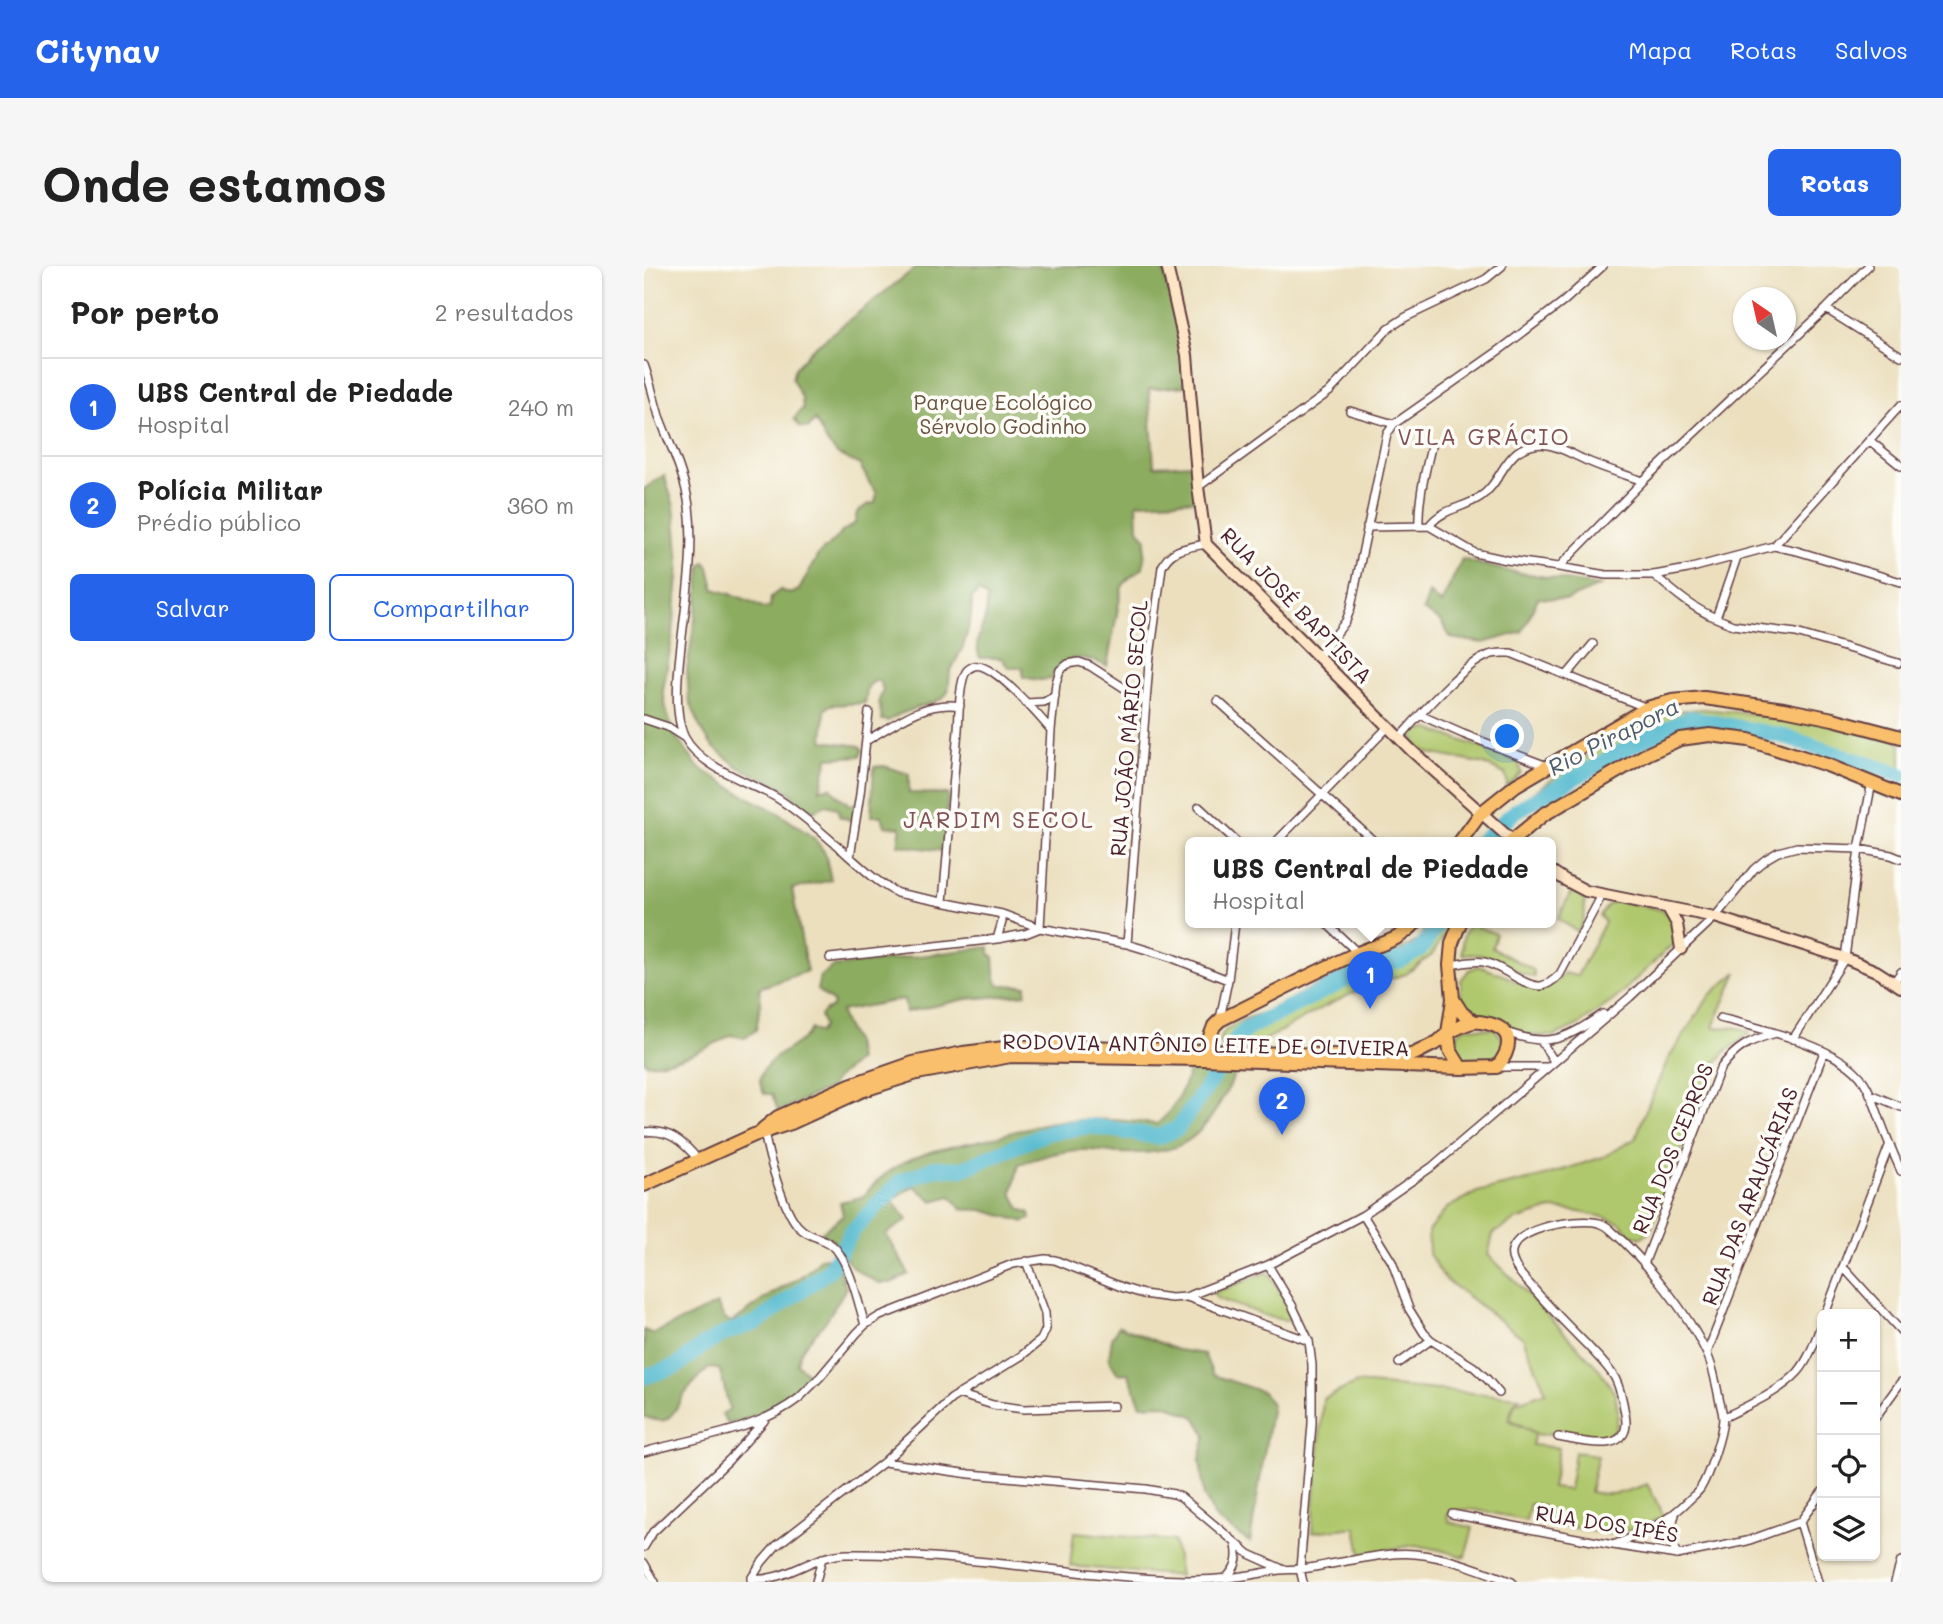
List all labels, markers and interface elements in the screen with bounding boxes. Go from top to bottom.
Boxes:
text: Citynav [35,28,160,71]
text: Mapa [1628,34,1692,65]
text: Rotas [1730,34,1797,65]
text: Salvos [1835,34,1908,65]
button: Rotas [1768,149,1901,216]
text: Onde estamos [42,151,387,214]
north arrow [1733,287,1796,350]
text: Por perto [70,292,219,332]
text: 2 resultados [435,297,574,327]
text: UBS Central de Piedade [137,375,453,409]
park label: Parque Ecológico Sérvolo Godinho [913,388,1093,439]
text: 1 [88,392,98,422]
text: 240 m [508,392,574,422]
text: Hospital [137,409,230,439]
district label: VILA GRÁCIO [1397,421,1571,451]
text: Polícia Militar [137,473,323,507]
text: 2 [87,490,99,520]
text: 360 m [507,490,574,520]
text: Prédio público [137,507,301,537]
street label: RUA JOSÉ BAPTISTA [1215,521,1379,689]
button: Salvar [70,574,315,641]
button: Compartilhar [329,574,574,641]
street label: RUA JOÃO MÁRIO SECOL [1103,599,1153,857]
water label: Rio Pirapora [1542,690,1684,782]
your location [1490,719,1524,753]
district label: JARDIM SECOL [903,804,1095,834]
popup [1185,837,1556,928]
text: UBS Central de Piedade [1212,851,1529,885]
text: Hospital [1212,885,1305,915]
pin: 1 [1347,951,1393,1009]
street label: RODOVIA ANTÔNIO LEITE DE OLIVEIRA [1002,1027,1410,1061]
street label: RUA DOS CEDROS [1625,1059,1719,1237]
pin: 2 [1259,1077,1305,1135]
street label: RUA DAS ARAUCÁRIAS [1695,1083,1803,1309]
map controls [1817,1309,1880,1561]
button: + [1817,1309,1880,1372]
button: − [1817,1372,1880,1435]
button: locate [1817,1435,1880,1498]
street label: RUA DOS IPÊS [1534,1498,1680,1548]
button: layers [1817,1498,1880,1561]

